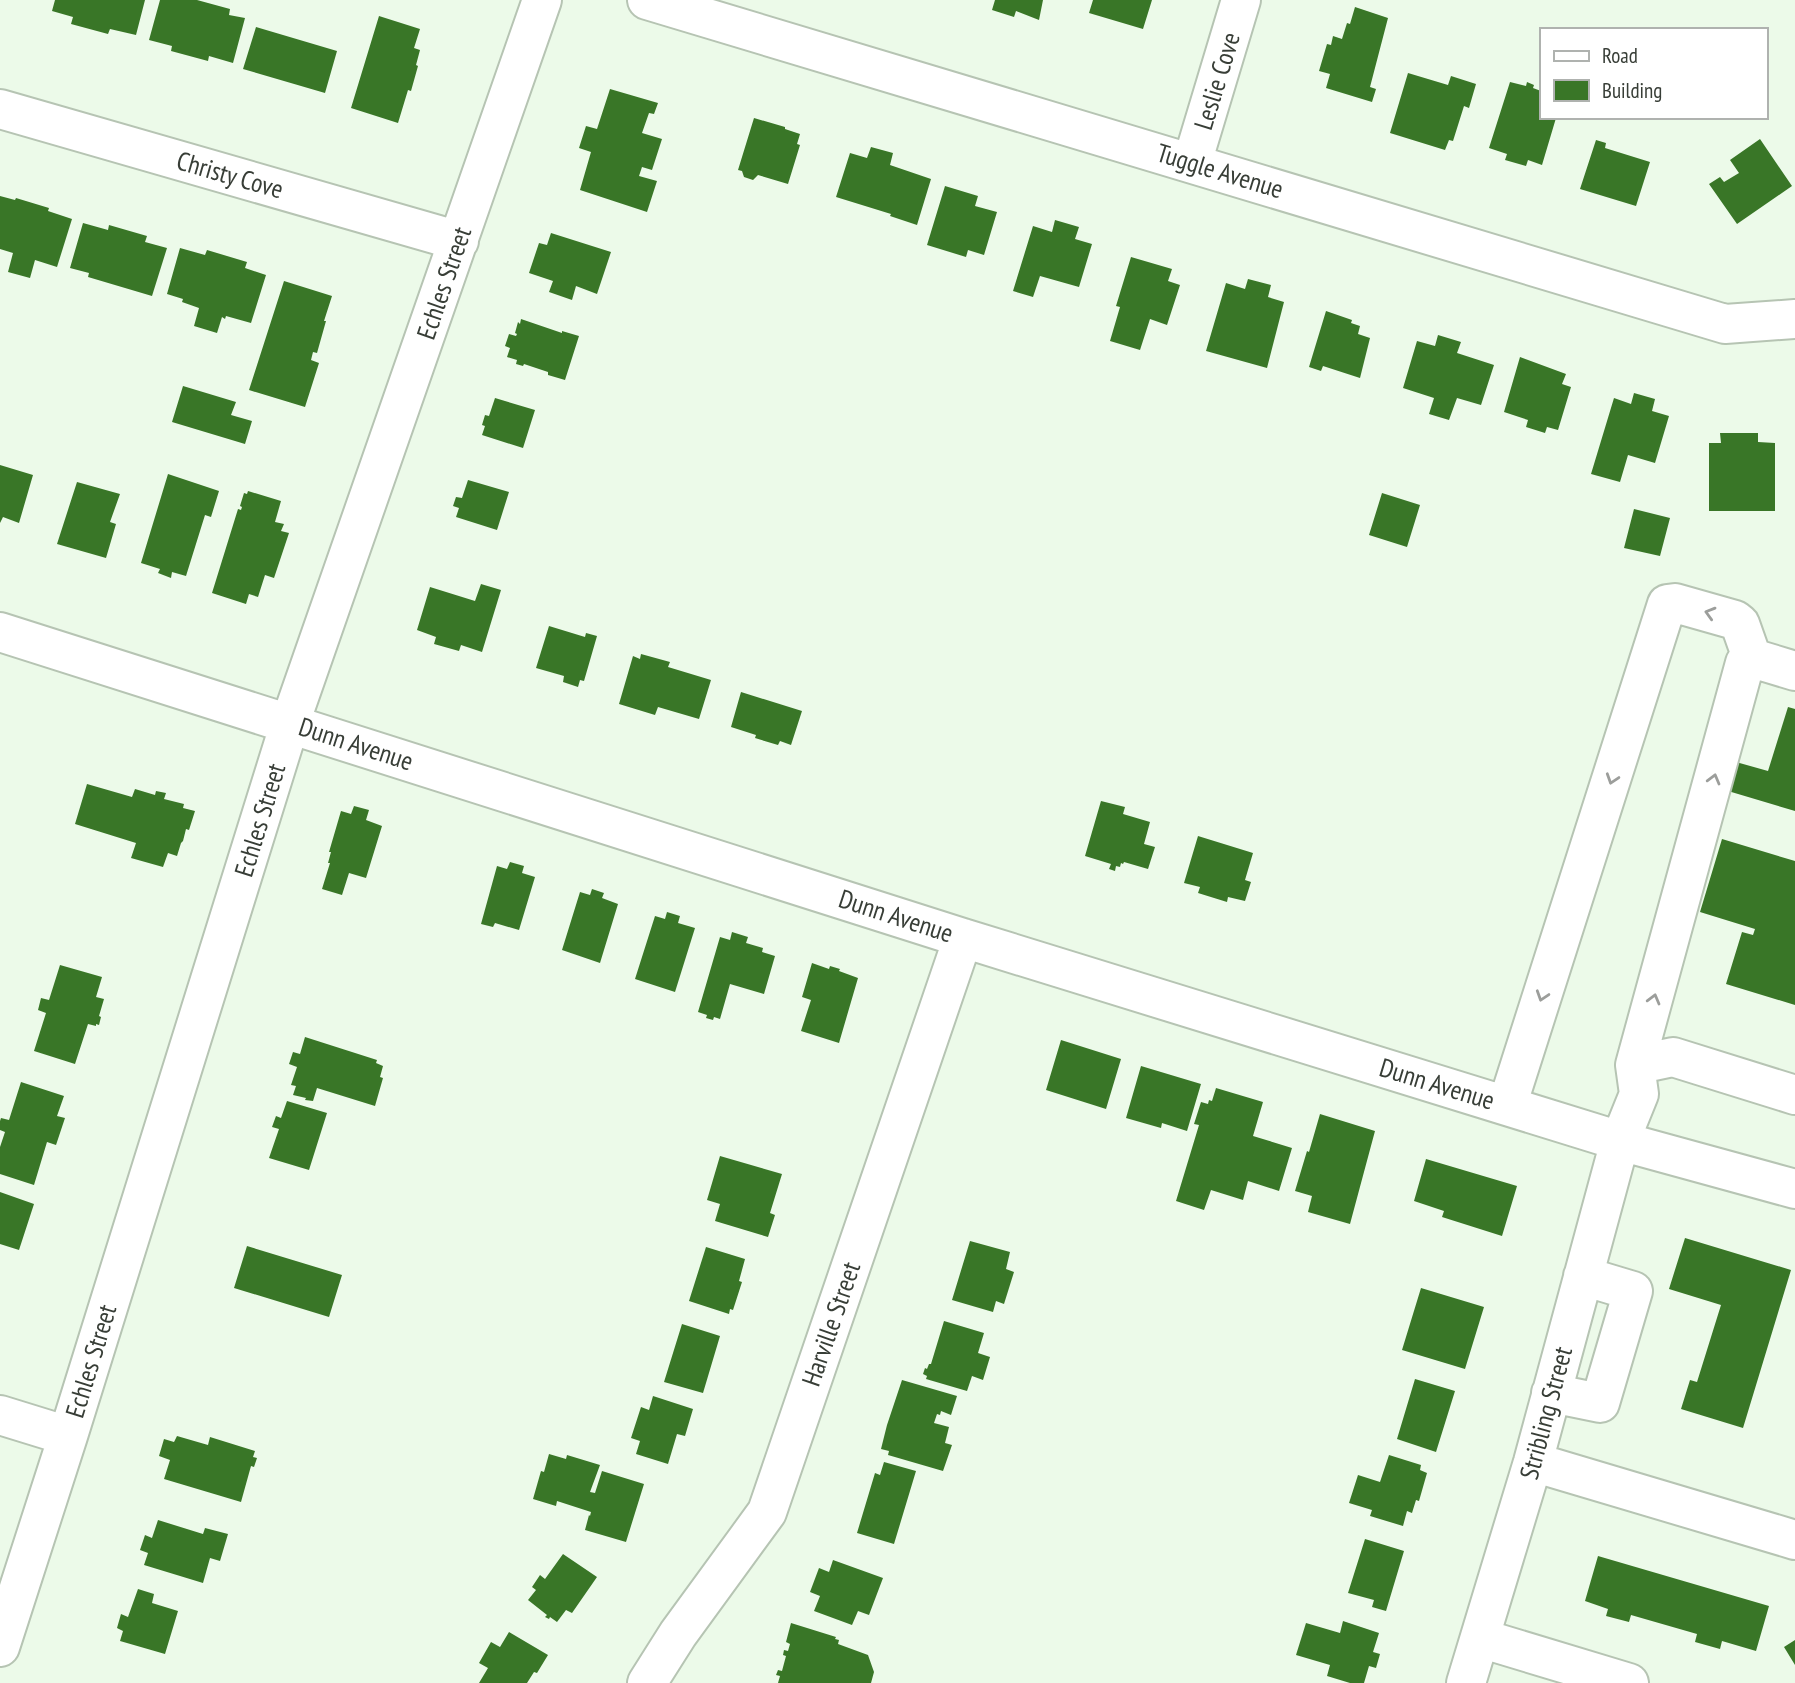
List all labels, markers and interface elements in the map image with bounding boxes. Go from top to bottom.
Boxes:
street label: Leslie Cove [1186,28,1247,134]
legend [1540,28,1767,119]
text: Road [1602,42,1638,69]
text: Building [1602,77,1662,104]
street label: Tuggle Avenue [1153,136,1287,205]
street label: Christy Cove [173,144,287,205]
street label: Echles Street [409,222,478,343]
one-way arrow [1704,606,1716,621]
street label: Dunn Avenue [295,710,418,777]
street label: Echles Street [227,759,292,881]
one-way arrow [1605,773,1620,785]
one-way arrow [1705,774,1720,786]
street label: Dunn Avenue [835,882,958,949]
one-way arrow [1536,989,1550,1002]
one-way arrow [1645,993,1660,1005]
street label: Dunn Avenue [1376,1050,1499,1117]
street label: Harville Street [794,1257,867,1390]
street label: Echles Street [58,1300,123,1422]
street label: Stribling Street [1512,1343,1579,1483]

